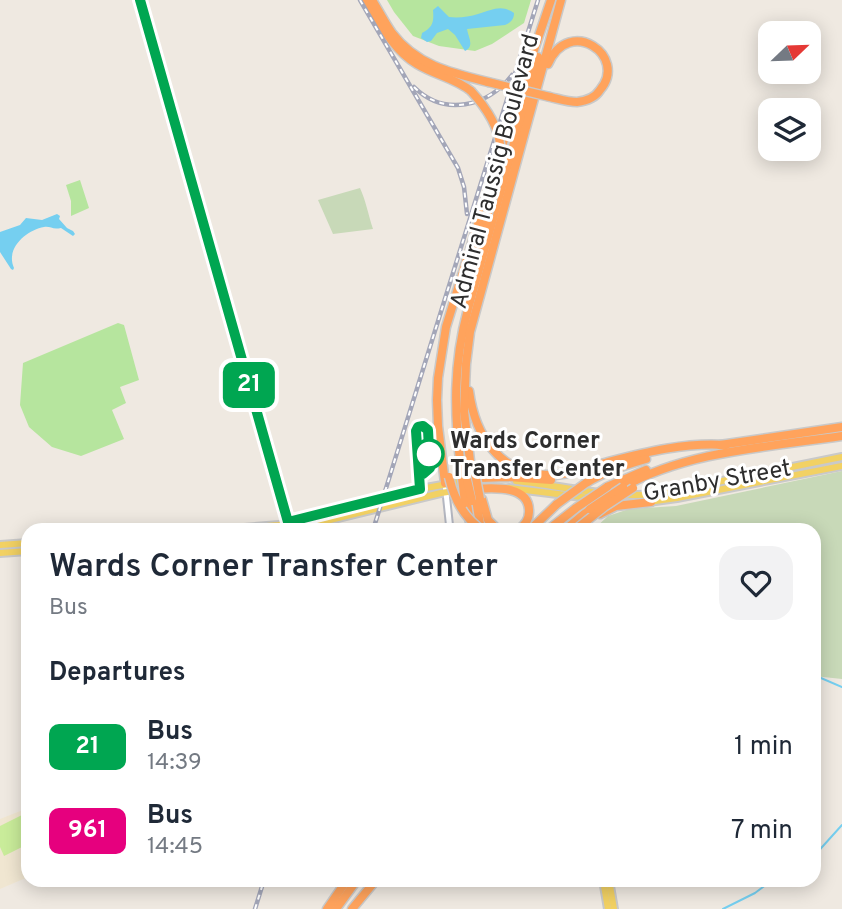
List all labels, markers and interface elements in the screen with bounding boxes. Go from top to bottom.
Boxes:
north arrow [758,21,821,84]
map controls [758,21,821,161]
street label: Admiral Taussig Boulevard [445,31,547,312]
button: layers [758,98,821,161]
line badge: 21 [218,362,280,408]
text: 21 [237,370,261,400]
place label: Wards Corner Transfer Center [450,427,625,485]
marker: Wards Corner Transfer Center [414,439,444,469]
street label: Granby Street [641,454,794,510]
button: heart [719,546,793,620]
text: Wards Corner Transfer Center [49,547,498,589]
text: Bus [49,594,88,623]
text: Departures [49,657,186,690]
text: Bus [147,716,193,749]
text: 1 min [734,731,793,764]
text: 21 [75,732,100,762]
text: 14:39 [147,749,202,778]
text: Bus [147,800,193,833]
text: 7 min [731,815,793,848]
text: 961 [68,816,107,846]
text: 14:45 [147,833,203,862]

